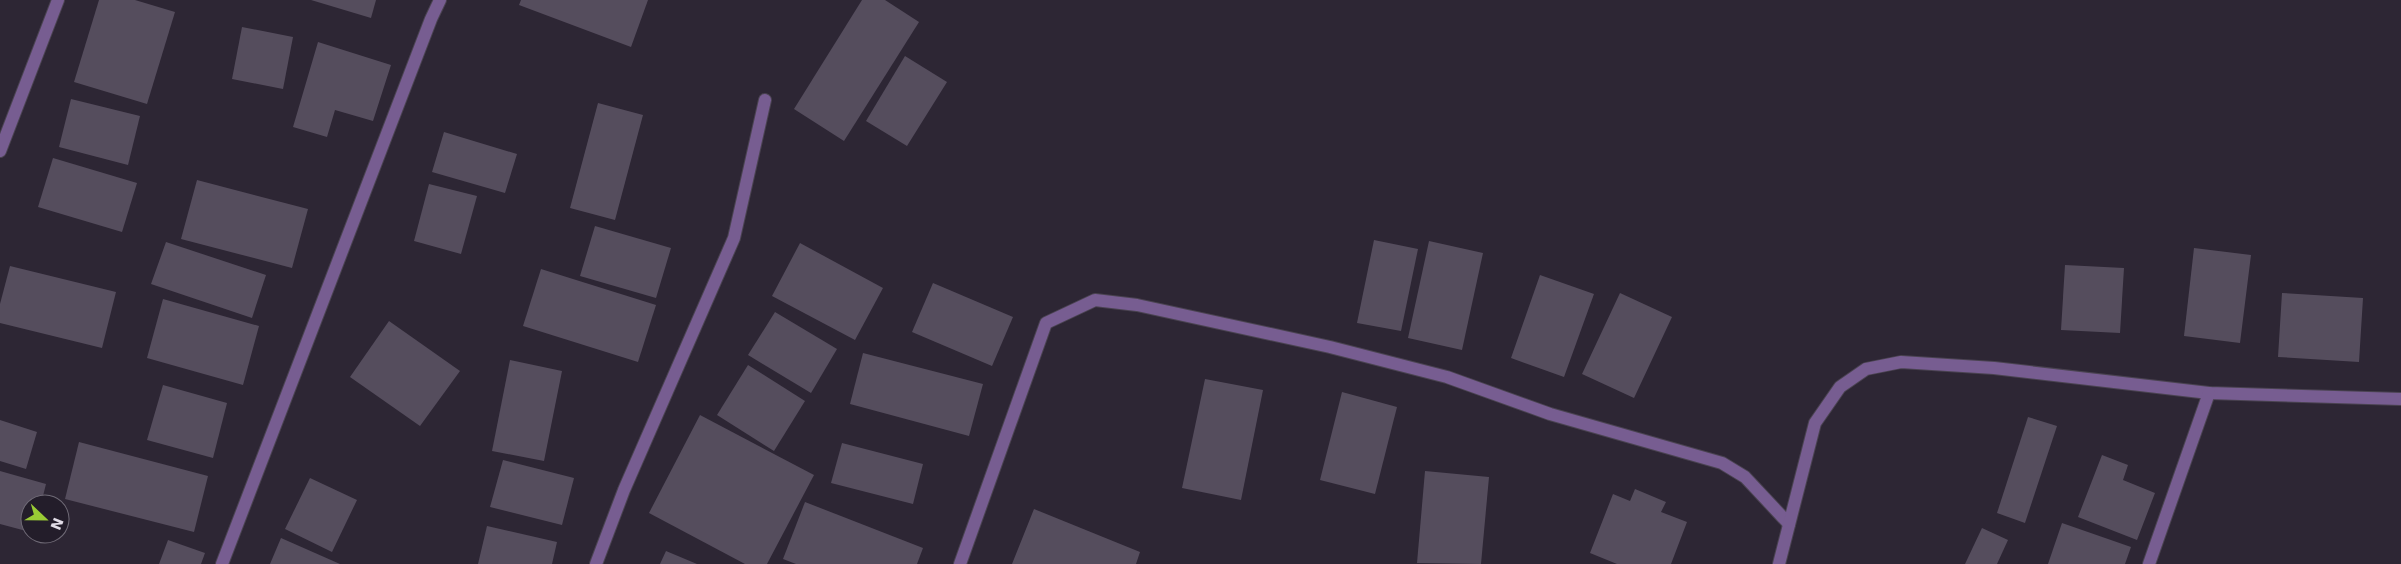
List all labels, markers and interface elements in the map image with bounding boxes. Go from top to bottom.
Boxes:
north arrow [20,494,70,544]
text: N [47,515,67,532]

